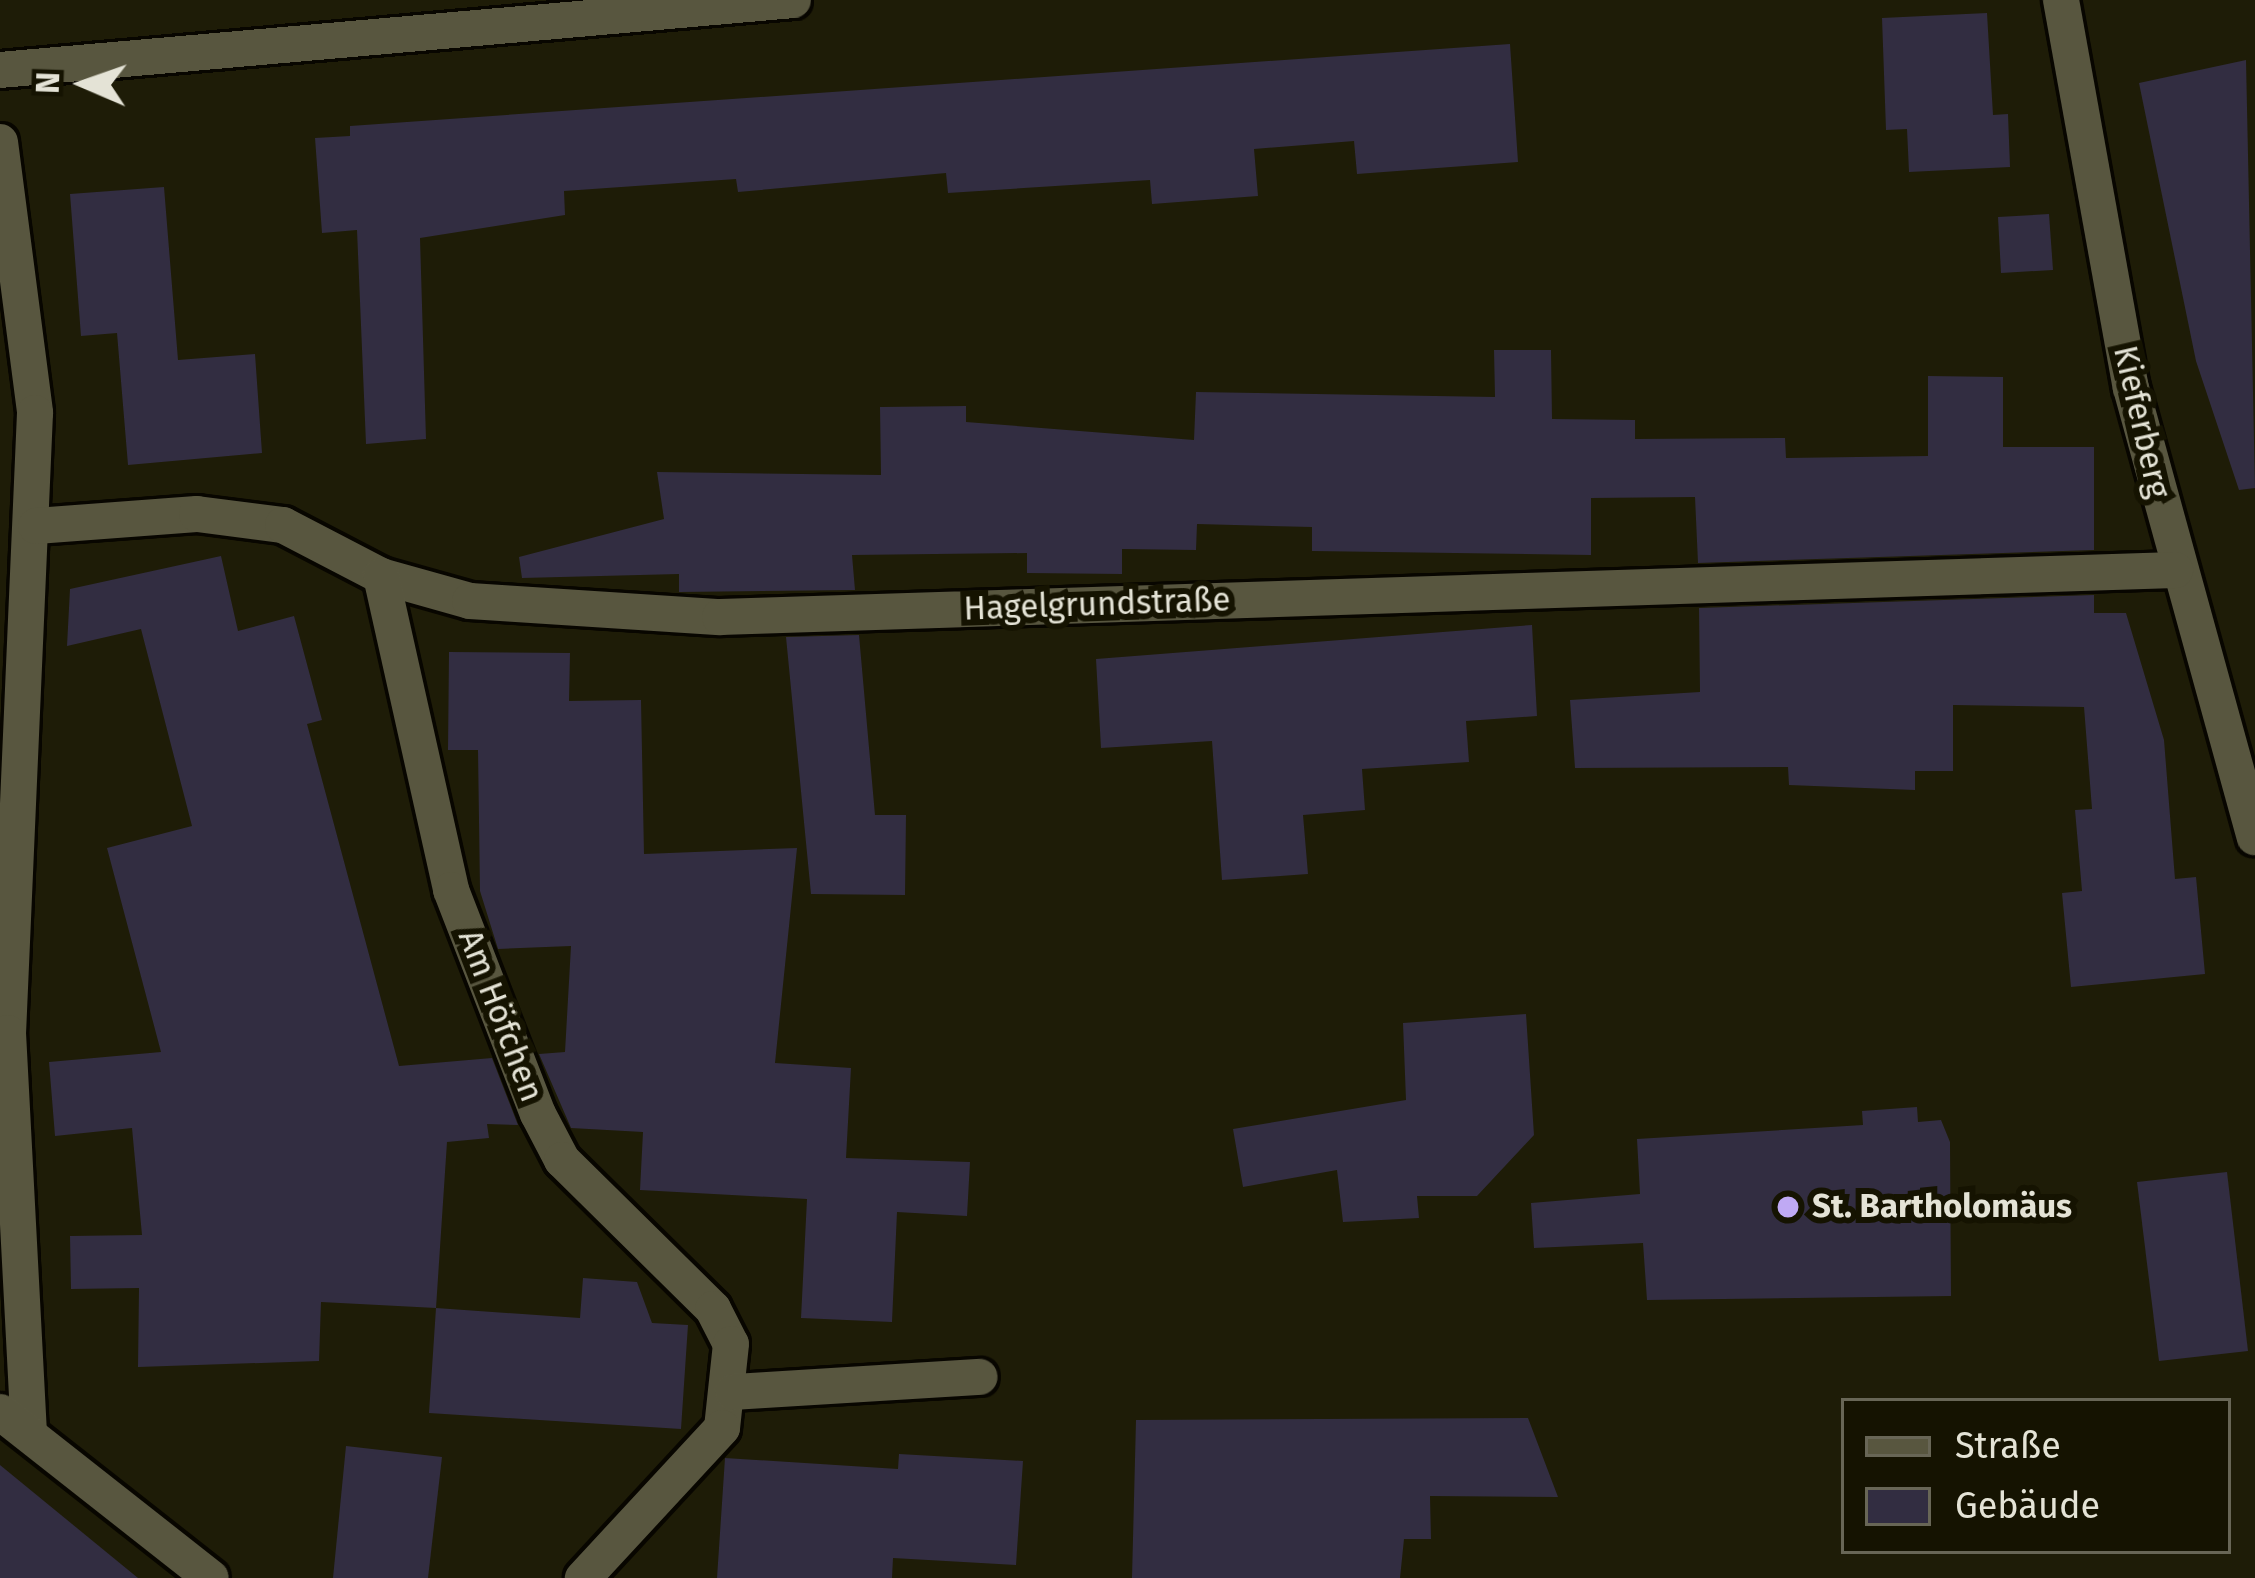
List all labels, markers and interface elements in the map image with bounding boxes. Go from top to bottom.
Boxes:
north arrow [24,24,144,144]
text: N [28,71,68,94]
street label: Kieferberg [2104,342,2178,502]
street label: Hagelgrundstraße [963,581,1231,629]
street label: Am Höfchen [449,925,551,1107]
place label: St. Bartholomäus [1812,1187,2072,1227]
marker: St. Bartholomäus [1775,1194,1801,1220]
legend [1841,1398,2231,1554]
text: Straße [1955,1424,2061,1468]
text: Gebäude [1955,1484,2100,1528]

